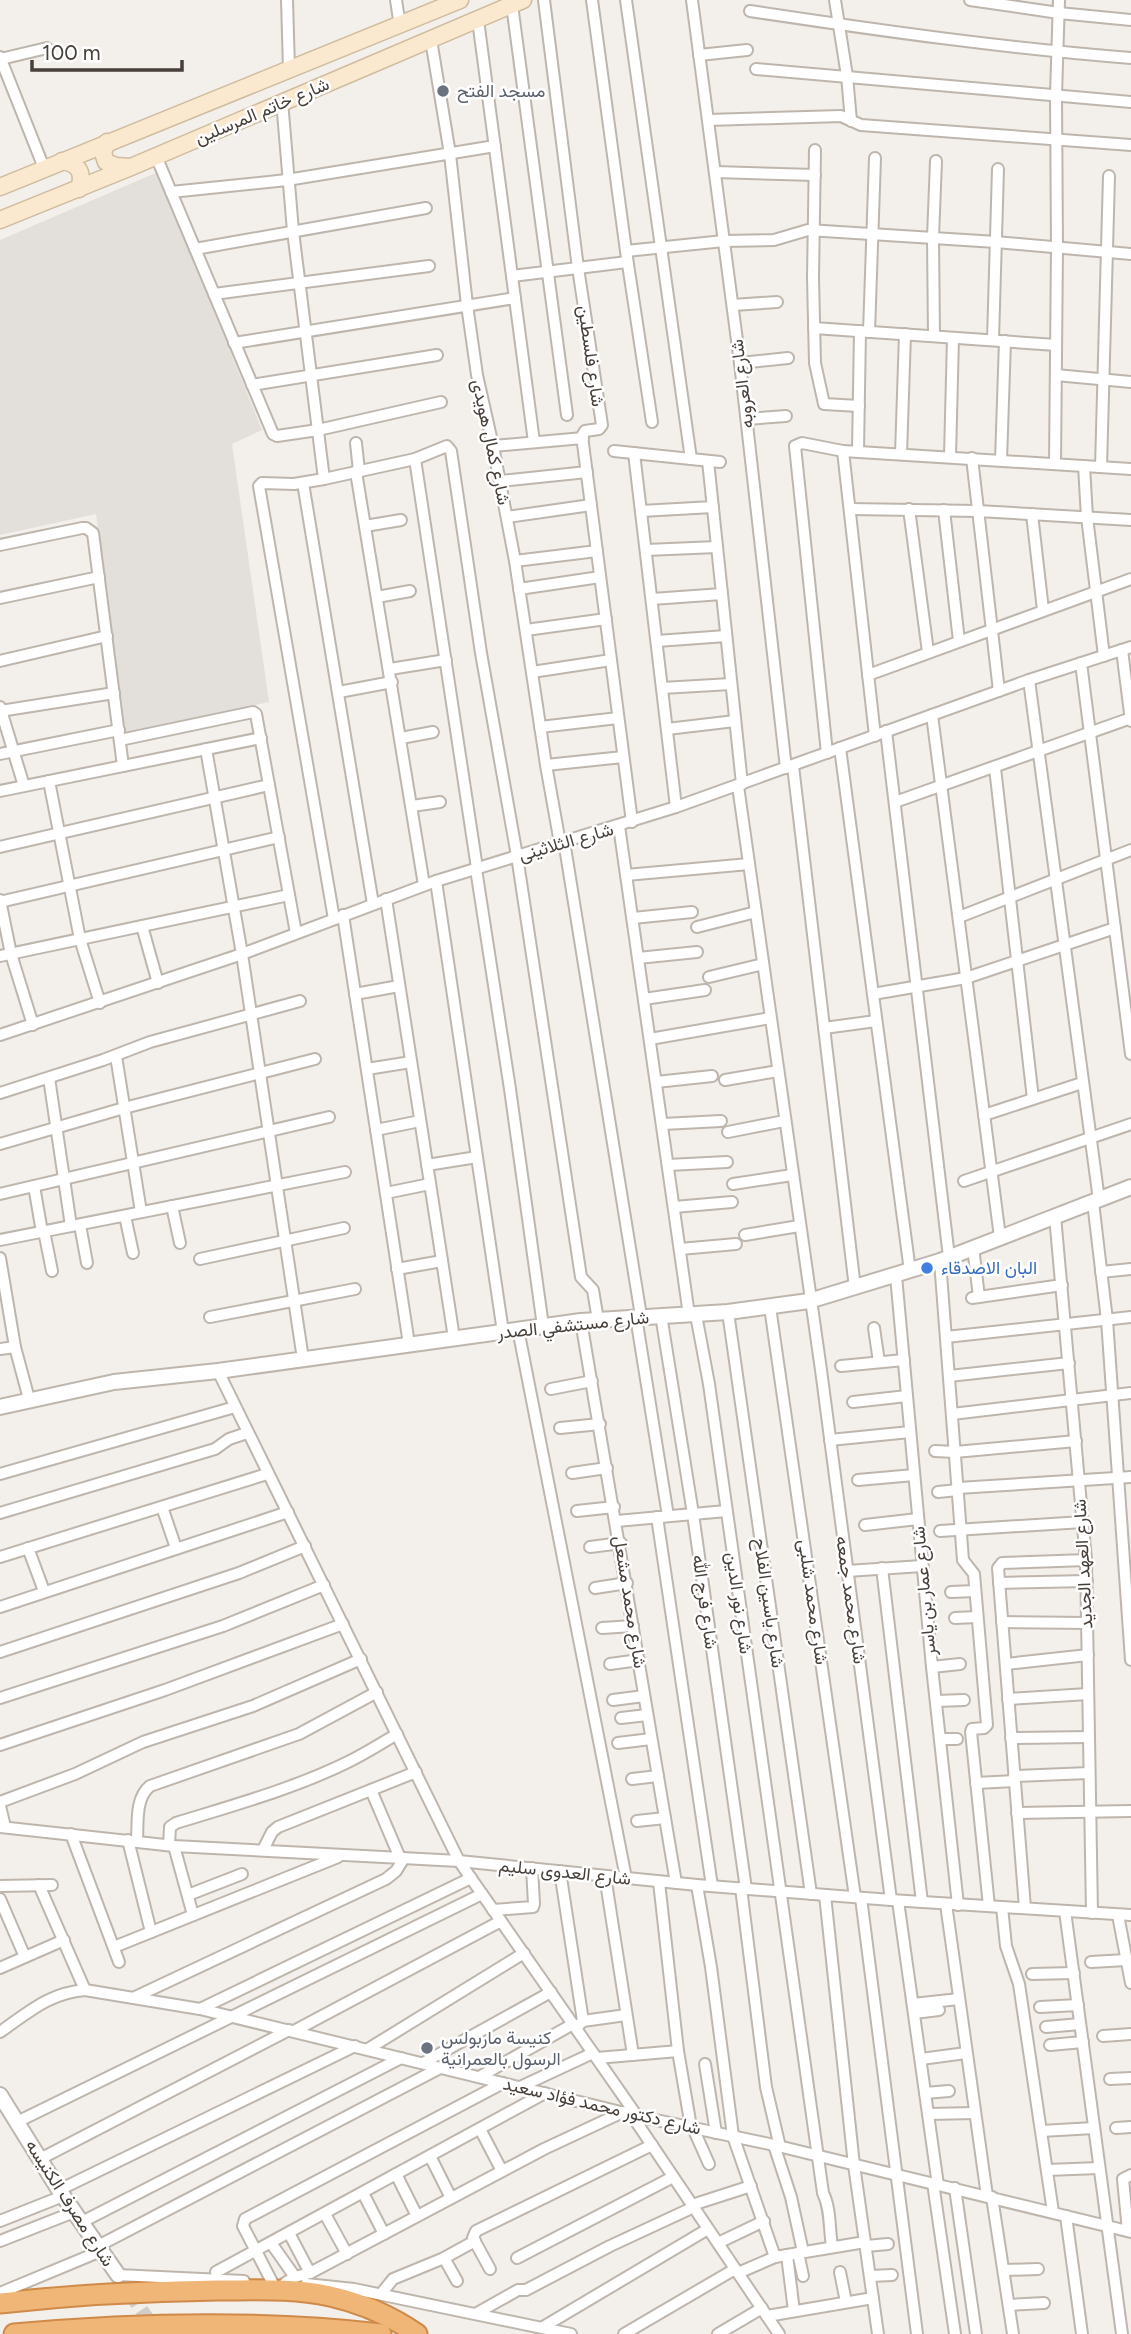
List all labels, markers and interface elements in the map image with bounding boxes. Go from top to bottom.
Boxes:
scale bar [32,28,182,72]
text: 100 m [42,40,101,65]
street label: شارع خاتم المرسلين [191,73,333,150]
place label: مسجد الفتح [457,80,545,103]
marker: مسجد الفتح [435,83,451,99]
street label: شارع فلسطين [572,304,609,408]
street label: شارع العروبه [726,338,759,430]
street label: شارع كمال هويدى [466,377,515,507]
street label: شارع الثلاثينى [516,818,616,867]
place label: البان الاصدقاء [941,1257,1037,1279]
marker: البان الاصدقاء [919,1260,935,1276]
street label: شارع مستشفي الصدر [495,1306,651,1348]
street label: شارع العهد الجديد [1069,1499,1098,1629]
street label: شارع عمار بن ياسر [907,1525,942,1658]
street label: شارع محمد مشعل [608,1534,651,1670]
street label: شارع محمد جمعه [830,1535,871,1665]
street label: شارع ياسين الفلاح [748,1537,789,1670]
street label: شارع محمد شلبى [792,1538,833,1666]
street label: شارع نور الدين [720,1551,757,1655]
street label: شارع فرج الله [687,1553,723,1651]
street label: شارع العدوى سليم [498,1854,632,1891]
place label: كنيسة ماربولس الرسول بالعمرانية [441,2027,561,2070]
marker: كنيسة ماربولس الرسول بالعمرانية [419,2040,435,2056]
street label: شارع دكتور محمد فؤاد سعيد [501,2073,703,2140]
street label: شارع مصرف الكنيسه [20,2135,119,2271]

